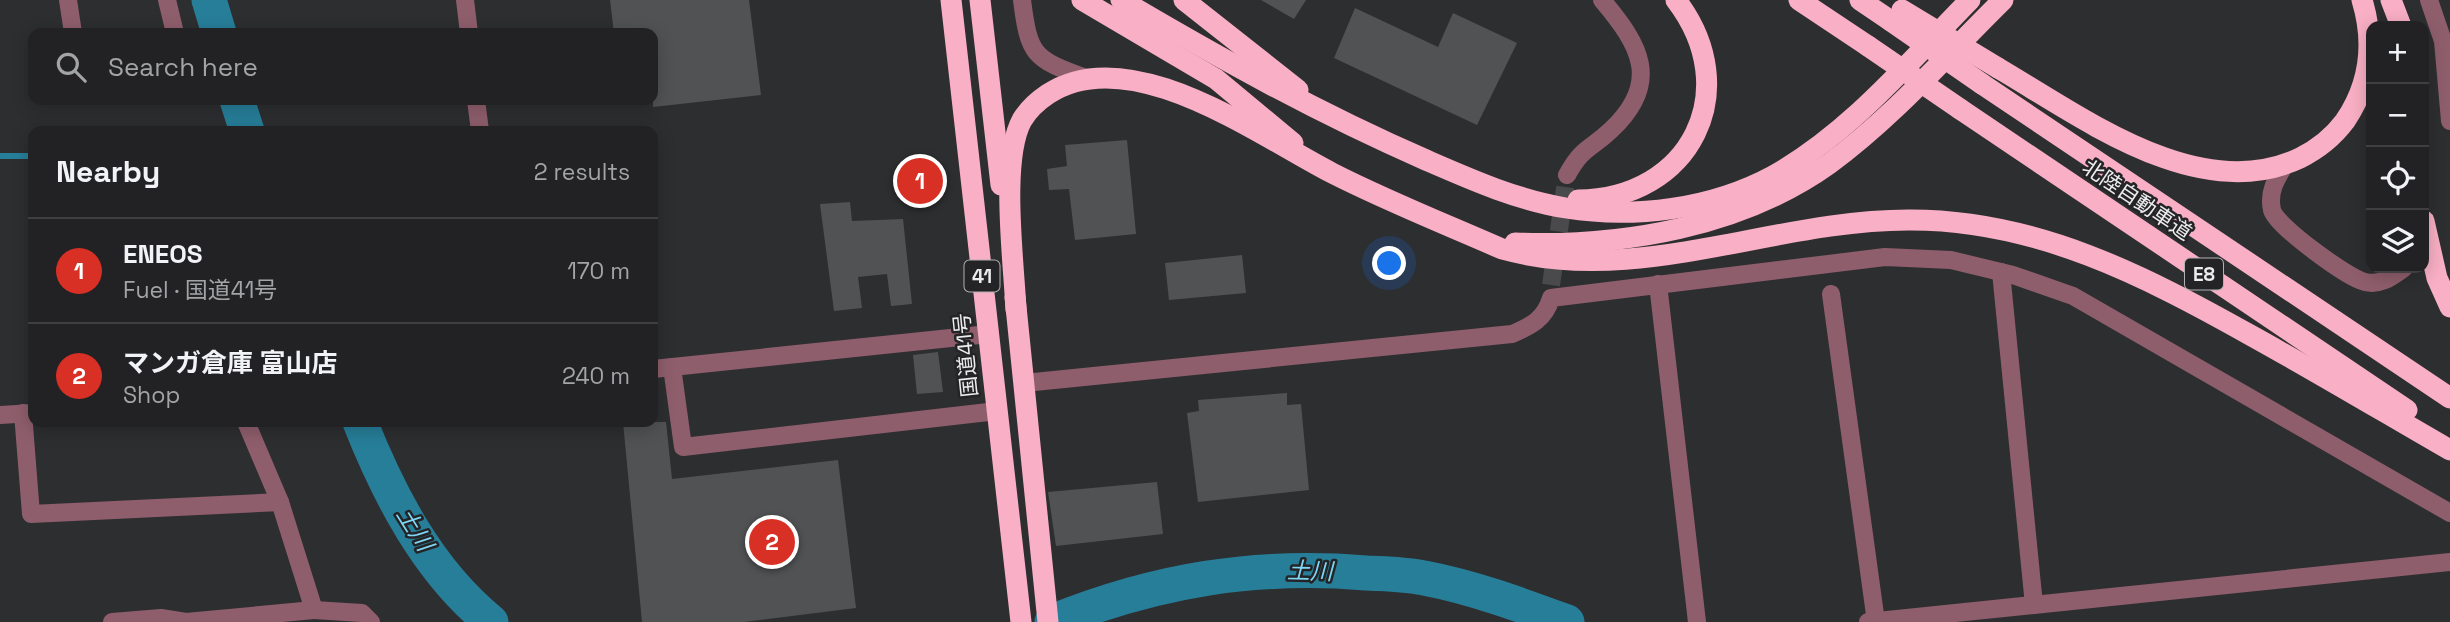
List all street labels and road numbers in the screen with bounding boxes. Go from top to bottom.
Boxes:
street label: 北陸自動車道 [2078,153,2197,246]
road number: E8 [2185,258,2223,290]
road number: 41 [964,260,1000,292]
street label: 国道41号 [948,312,983,398]

